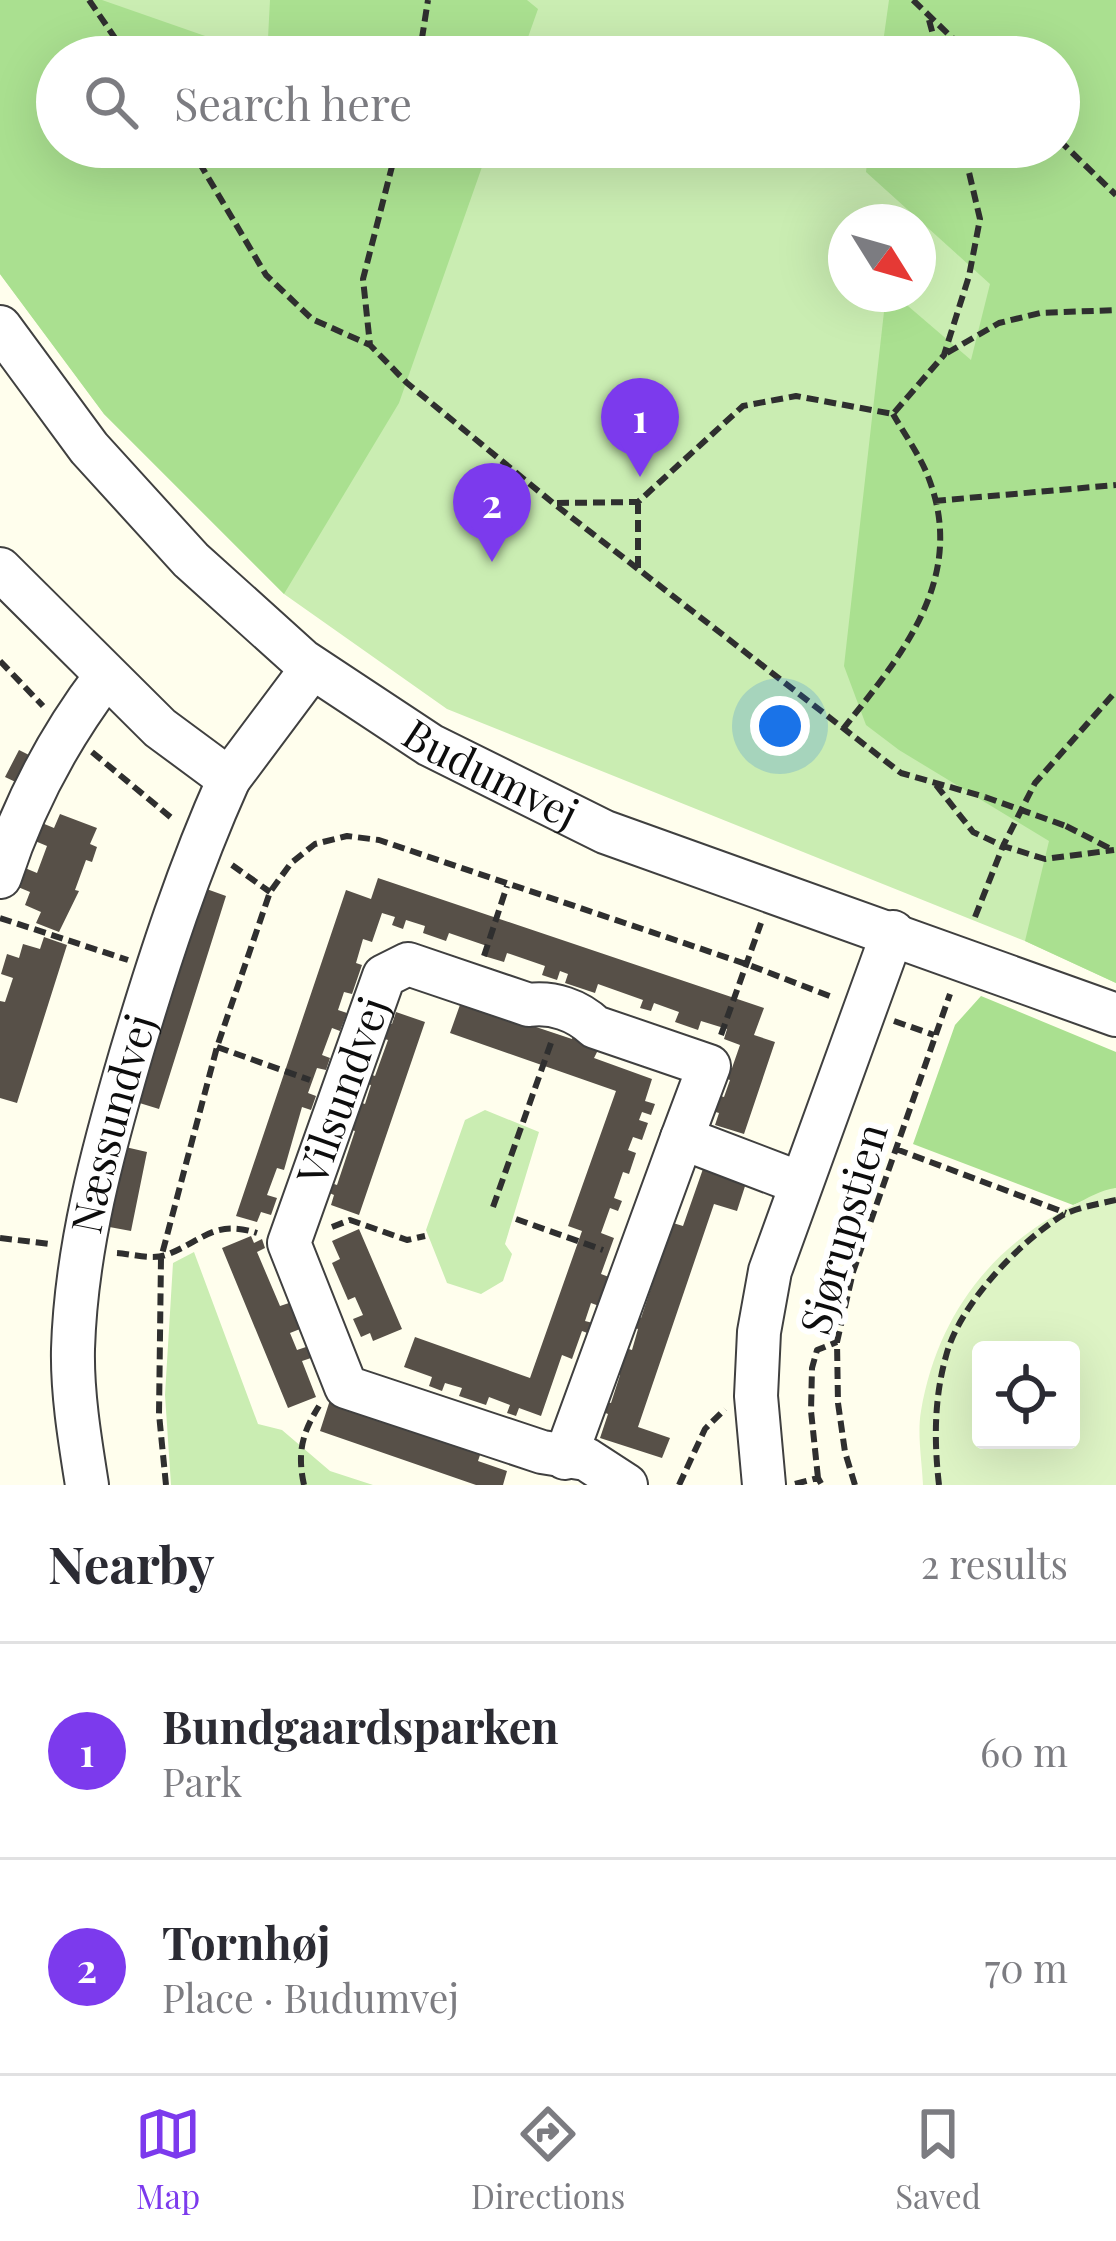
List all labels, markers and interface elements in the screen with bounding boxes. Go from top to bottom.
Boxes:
search box [36,36,1080,168]
icon: search [78,69,144,135]
text: Search here [174,72,412,132]
north arrow [828,204,936,312]
pin: 1 [601,378,679,477]
pin: 2 [453,463,531,562]
your location [750,696,810,756]
street label: Budumvej [393,705,588,840]
street label: Vilsundvej [282,989,400,1192]
street label: Næssundvej [56,1007,167,1238]
street label: Sjørupstien [785,1117,899,1340]
map controls [972,1341,1080,1449]
button: locate [972,1341,1080,1449]
text: Nearby [48,1529,214,1597]
text: 2 results [921,1537,1068,1589]
text: Bundgaardsparken [162,1695,559,1755]
text: 1 [80,1725,94,1777]
text: 60 m [980,1725,1068,1777]
text: Park [162,1755,242,1807]
text: Tornhøj [162,1911,330,1971]
text: 2 [77,1941,97,1993]
text: 70 m [984,1941,1068,1993]
text: Place · Budumvej [162,1971,459,2023]
tab: Map [135,2101,201,2217]
tab: Directions [471,2101,625,2217]
tab: Saved [895,2101,981,2217]

